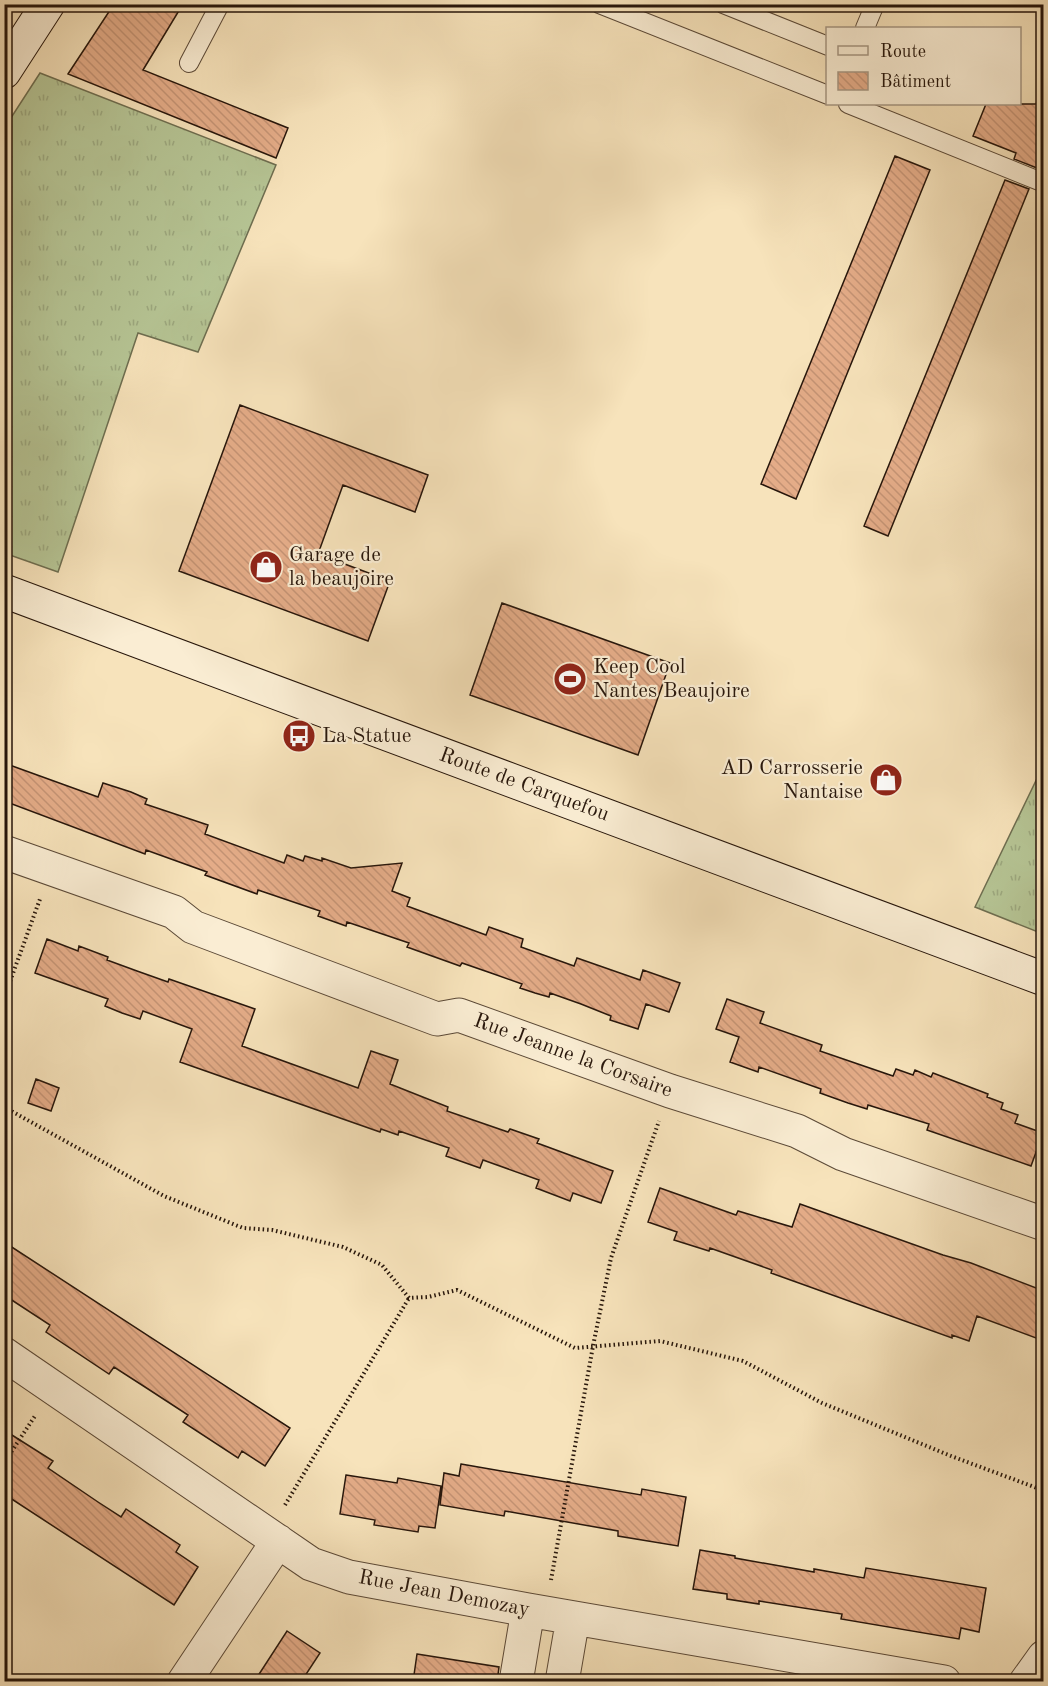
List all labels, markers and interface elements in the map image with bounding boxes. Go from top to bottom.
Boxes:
legend [826,27,1021,105]
text: Route [880,43,926,61]
text: Bâtiment [880,73,951,91]
place label: Garage de la beaujoire [289,545,394,590]
shop icon: Garage de la beaujoire [248,549,284,585]
place label: Keep Cool Nantes Beaujoire [593,657,750,702]
sports icon: Keep Cool Nantes Beaujoire [552,661,588,697]
bus stop icon: La Statue [281,718,317,754]
place label: La Statue [322,726,411,747]
street label: Route de Carquefou [436,745,612,825]
place label: AD Carrosserie Nantaise [721,758,863,803]
shop icon: AD Carrosserie Nantaise [868,762,904,798]
street label: Rue Jeanne la Corsaire [471,1010,675,1102]
street label: Rue Jean Demozay [357,1567,531,1621]

